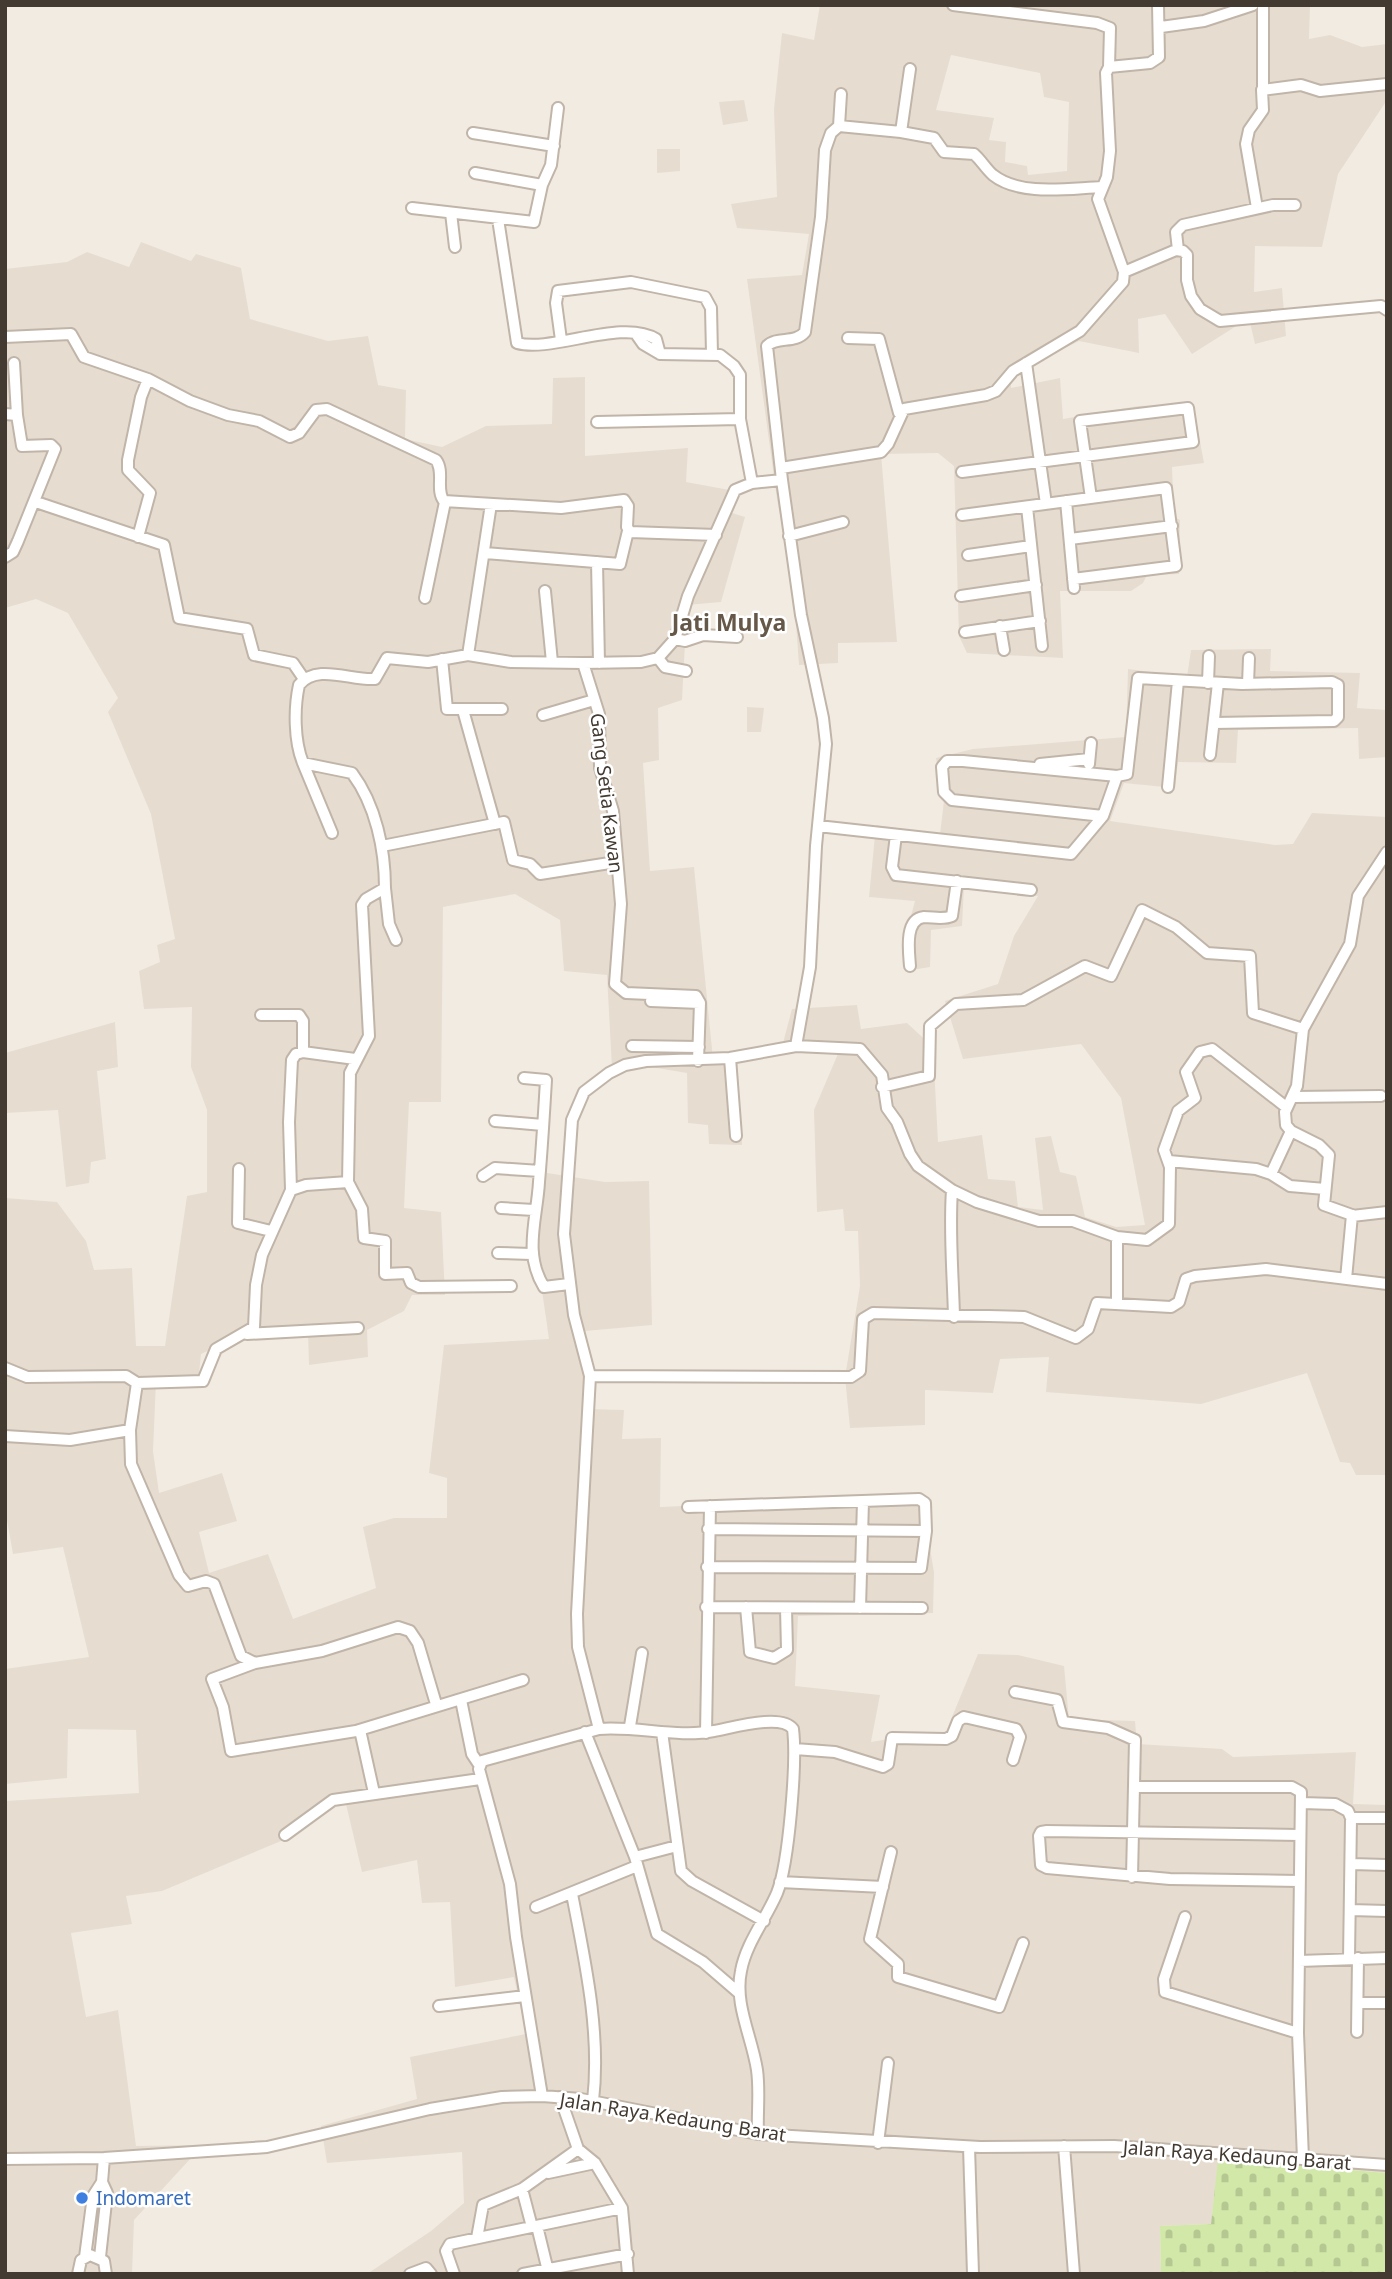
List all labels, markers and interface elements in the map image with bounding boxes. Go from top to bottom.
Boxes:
district label: Jati Mulya [670,606,786,638]
street label: Gang Setia Kawan [584,711,630,875]
street label: Jalan Raya Kedaung Barat [556,2086,788,2148]
street label: Jalan Raya Kedaung Barat [1120,2134,1352,2176]
place label: Indomaret [96,2185,191,2211]
marker: Indomaret [74,2190,90,2206]

